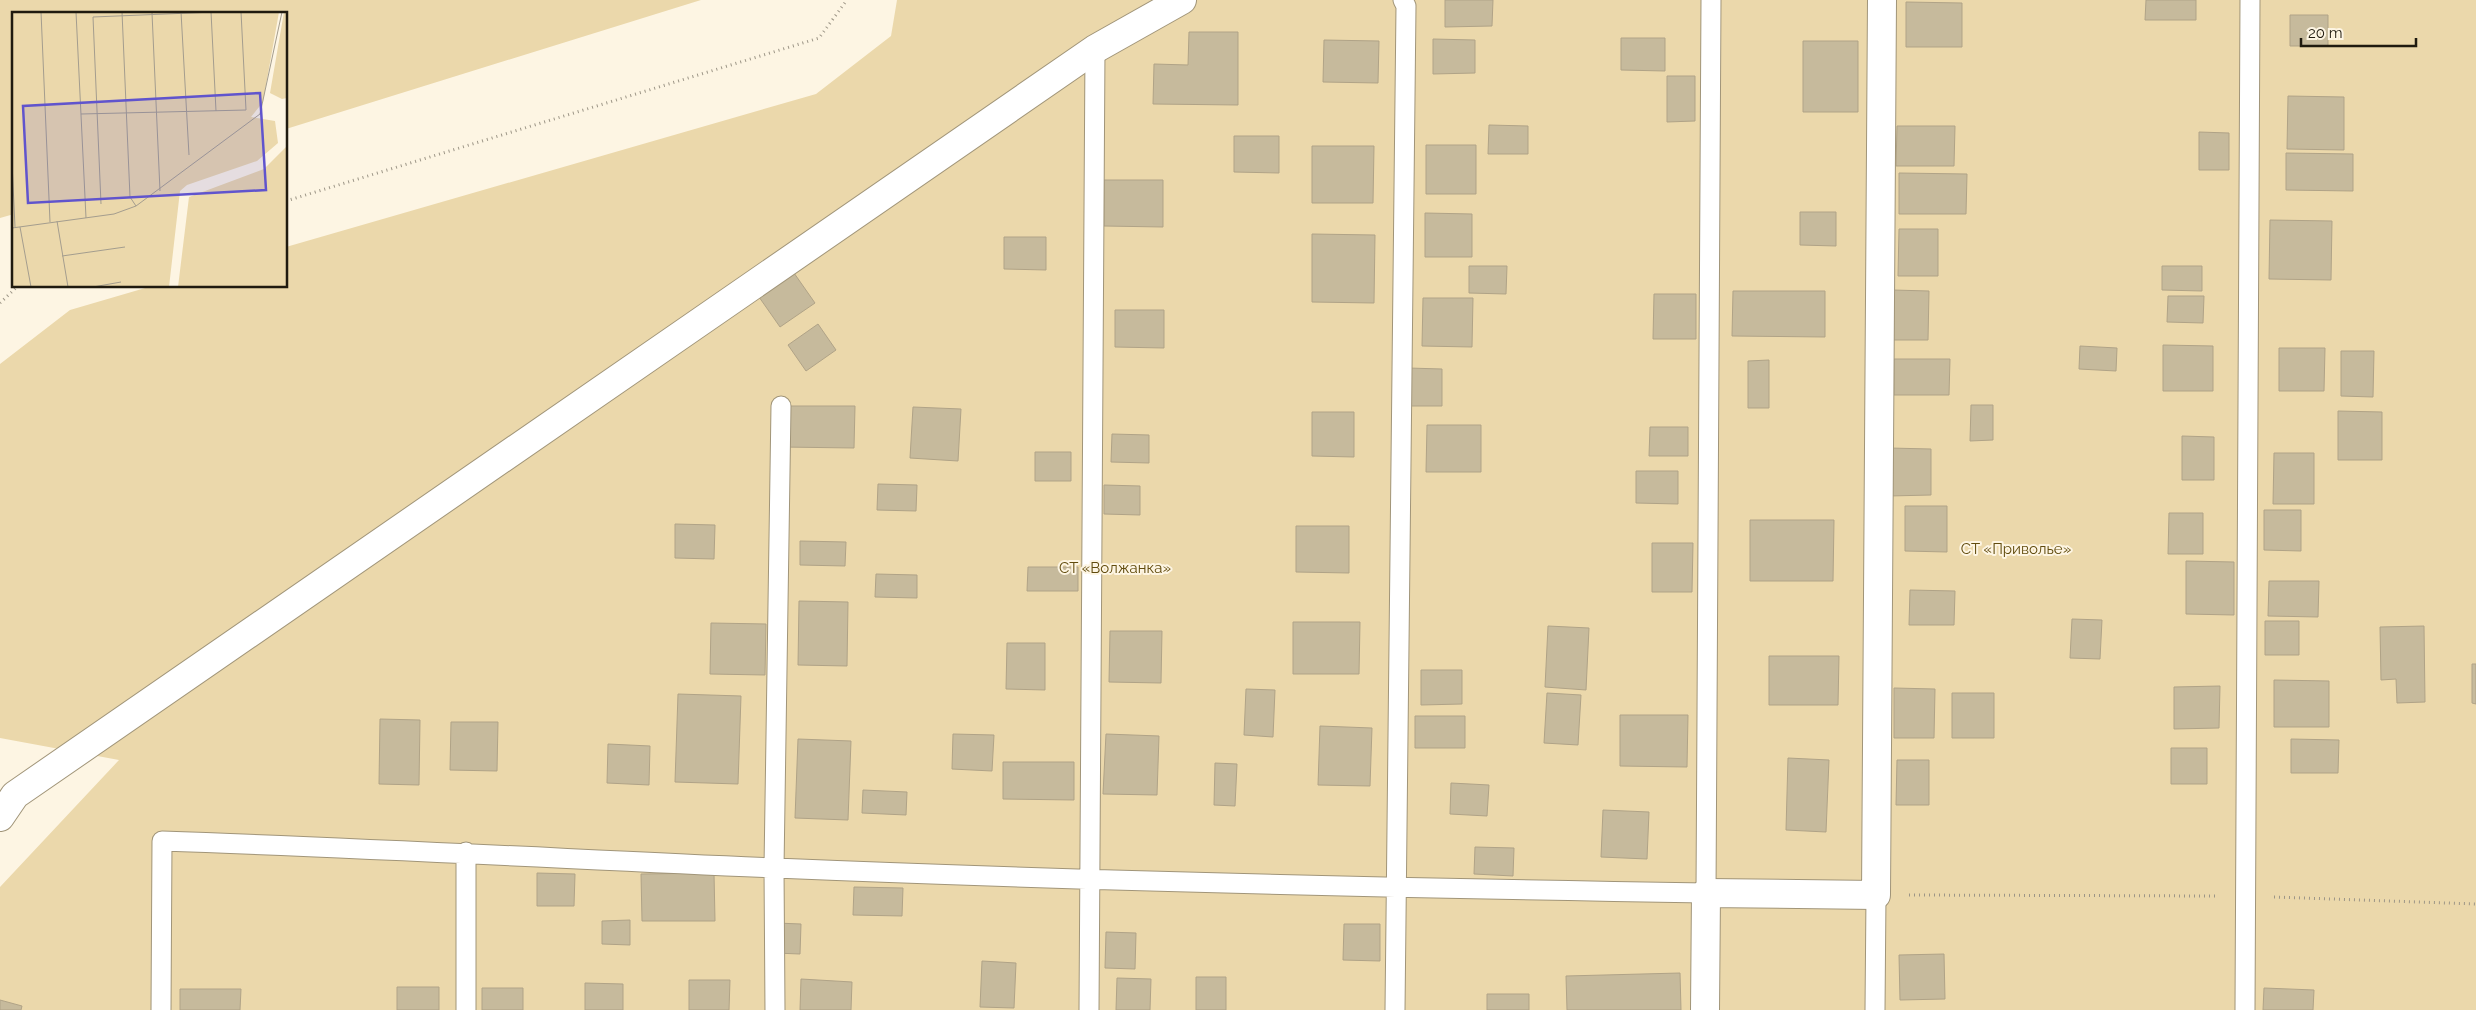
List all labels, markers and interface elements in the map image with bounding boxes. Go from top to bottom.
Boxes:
inset map [12,12,288,288]
scale bar [2301,15,2416,47]
text: 20 m [2308,24,2343,42]
park label: СТ «Приволье» [1961,540,2071,558]
park label: СТ «Волжанка» [1059,559,1171,577]

